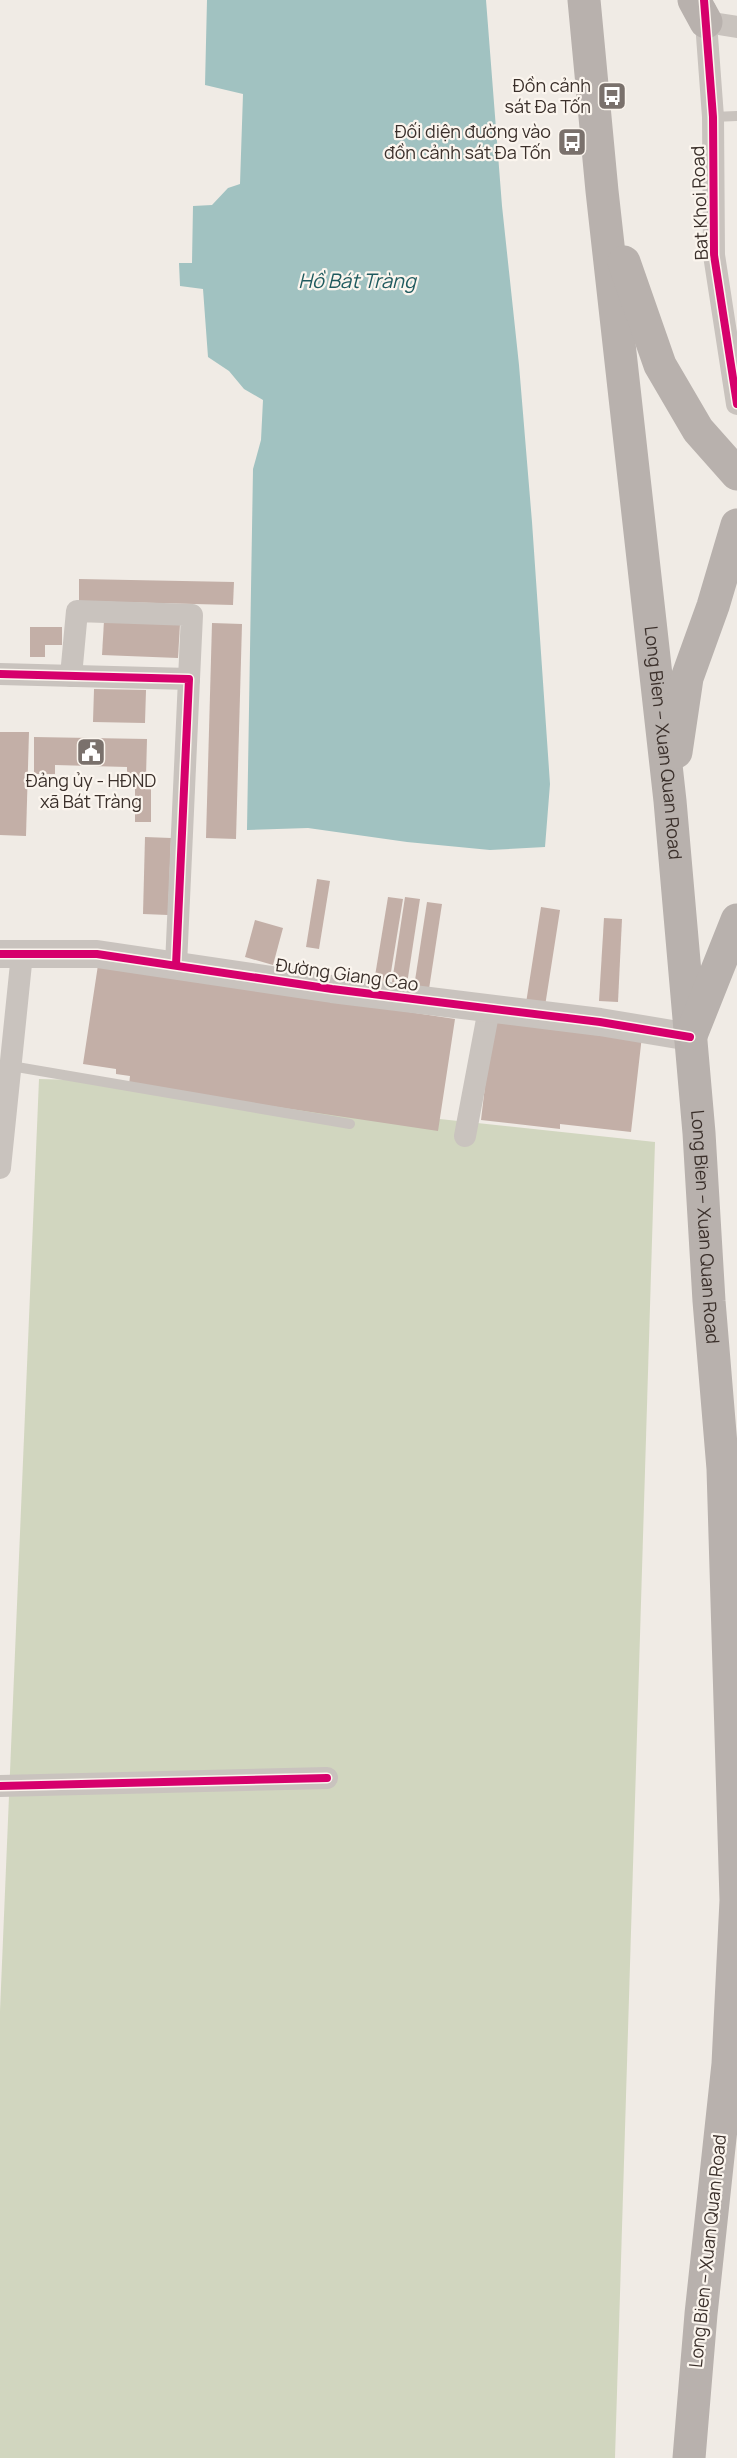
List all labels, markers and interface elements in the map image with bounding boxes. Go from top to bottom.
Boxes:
place label: Đồn cảnh sát Đa Tốn [505,73,591,118]
bus stop icon: Đồn cảnh sát Đa Tốn [596,80,628,112]
place label: Đối diện đường vào đồn cảnh sát Đa Tốn [384,119,551,164]
bus stop icon: Đối diện đường vào đồn cảnh sát Đa Tốn [556,126,588,158]
street label: Bat Khoi Road [685,145,713,261]
water label: Hồ Bát Tràng [298,267,418,294]
street label: Long Bien – Xuan Quan Road [640,625,688,860]
public building icon: Đảng ủy - HĐND xã Bát Tràng [75,736,107,768]
place label: Đảng ủy - HĐND xã Bát Tràng [26,768,156,813]
street label: Đường Giang Cao [274,952,420,996]
street label: Long Bien – Xuan Quan Road [686,1109,726,1345]
street label: Long Bien – Xuan Quan Road [683,2133,731,2369]

